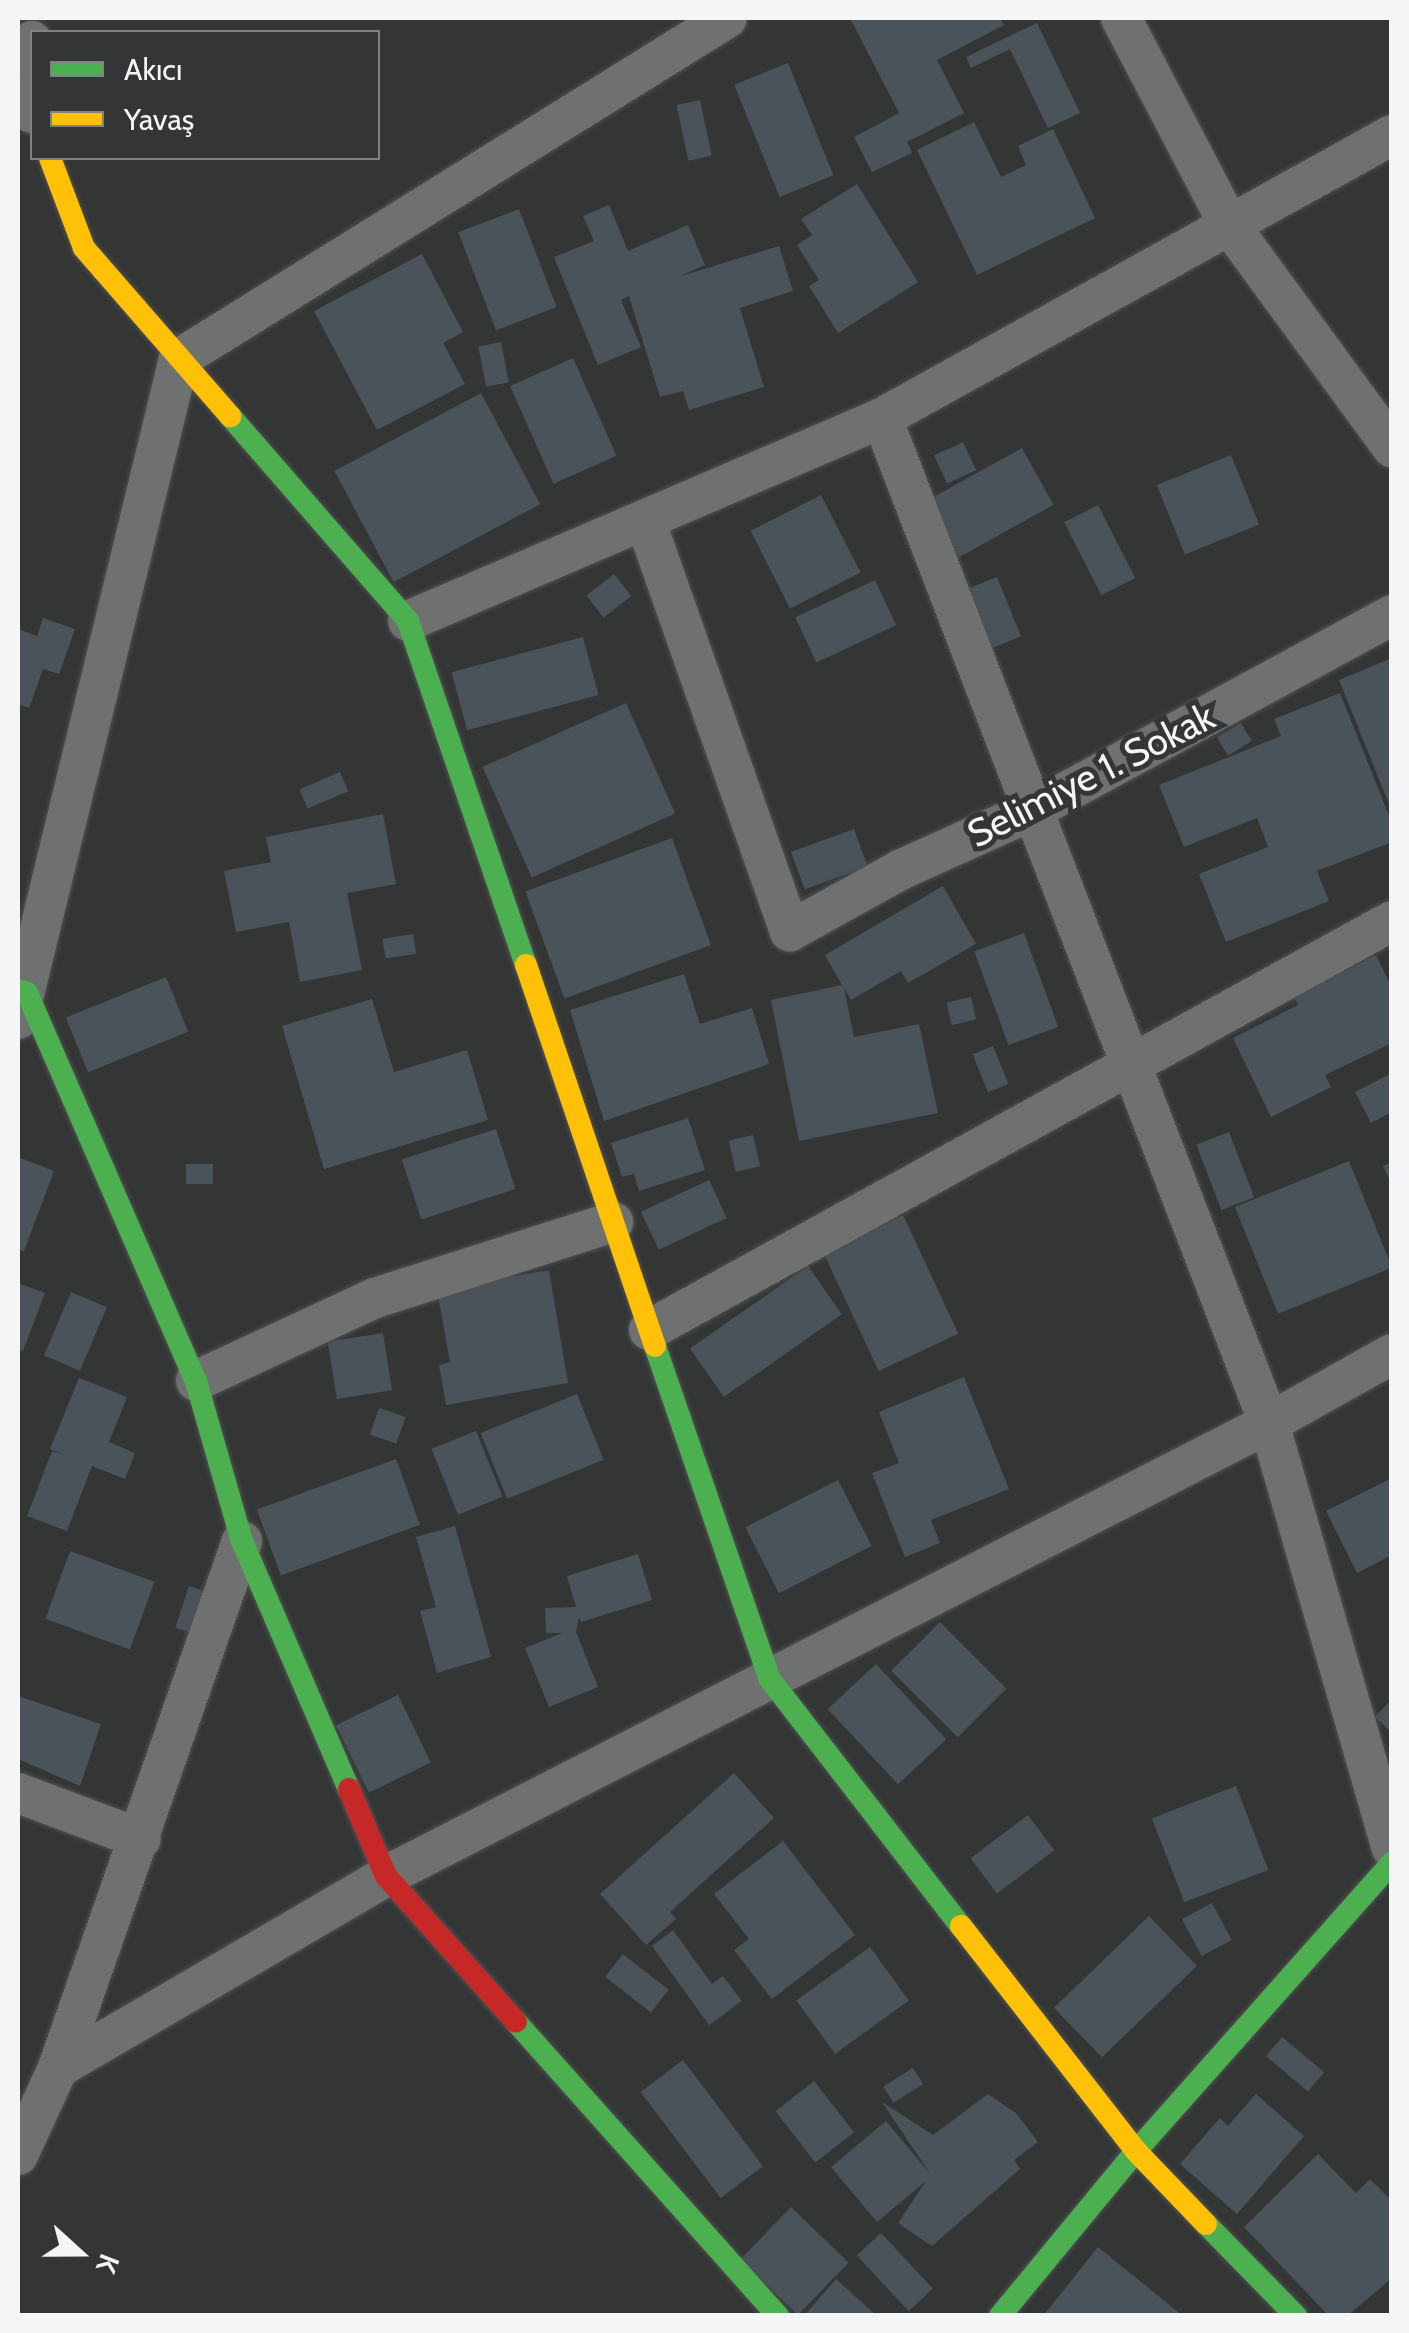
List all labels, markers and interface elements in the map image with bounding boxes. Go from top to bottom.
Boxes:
legend [30,30,380,160]
text: Akıcı [124,51,182,88]
text: Yavaş [124,101,194,138]
street label: Selimiye 1. Sokak [960,693,1222,857]
north arrow [30,2203,130,2303]
text: K [89,2249,127,2278]

